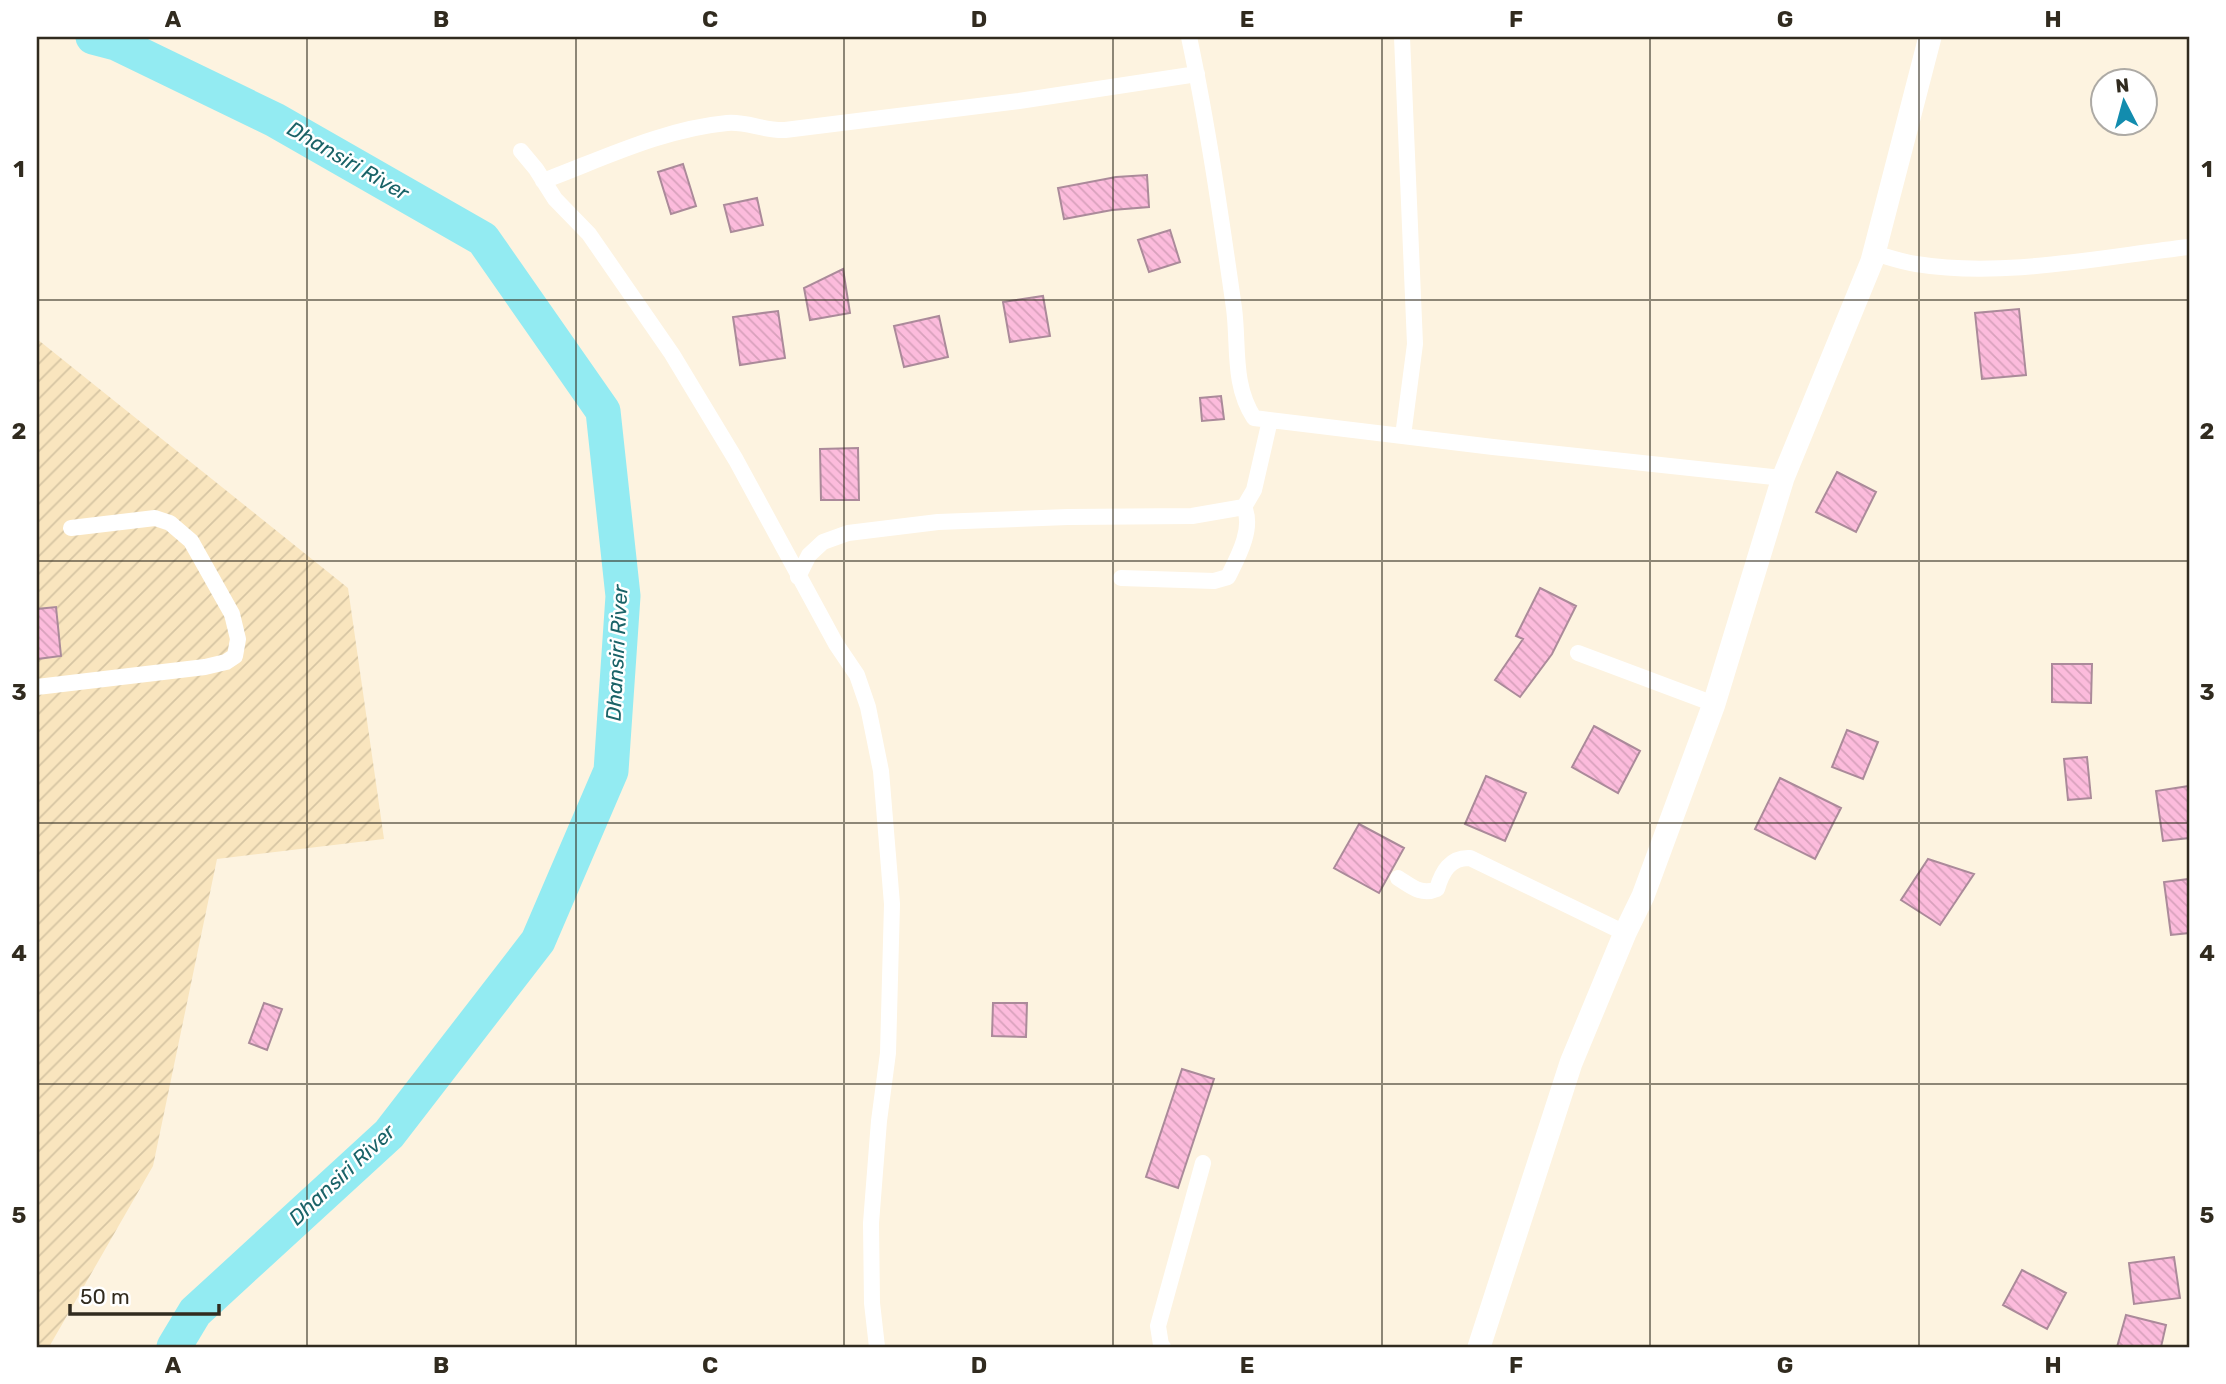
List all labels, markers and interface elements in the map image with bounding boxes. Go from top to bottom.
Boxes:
text: A [165,5,182,33]
text: B [433,5,449,33]
text: C [702,5,718,33]
text: D [971,5,987,33]
text: E [1240,5,1254,33]
text: F [1509,5,1523,33]
text: G [1777,5,1793,33]
text: H [2044,5,2062,33]
north arrow [2090,66,2160,136]
text: N [2114,73,2130,98]
water label: Dhansiri River [283,116,414,206]
text: 1 [13,155,25,183]
text: 1 [2201,155,2213,183]
text: 2 [12,417,26,445]
text: 2 [2200,417,2214,445]
water label: Dhansiri River [600,583,633,722]
text: 3 [11,678,27,706]
text: 3 [2199,678,2215,706]
text: 4 [11,939,27,967]
text: 4 [2199,939,2215,967]
water label: Dhansiri River [283,1118,401,1230]
text: 5 [12,1201,27,1229]
text: 5 [2200,1201,2215,1229]
scale bar [70,1272,219,1316]
text: 50 m [80,1284,130,1309]
text: A [165,1351,182,1379]
text: B [433,1351,449,1379]
text: C [702,1351,718,1379]
text: D [971,1351,987,1379]
text: E [1240,1351,1254,1379]
text: F [1509,1351,1523,1379]
text: G [1777,1351,1793,1379]
text: H [2044,1351,2062,1379]

